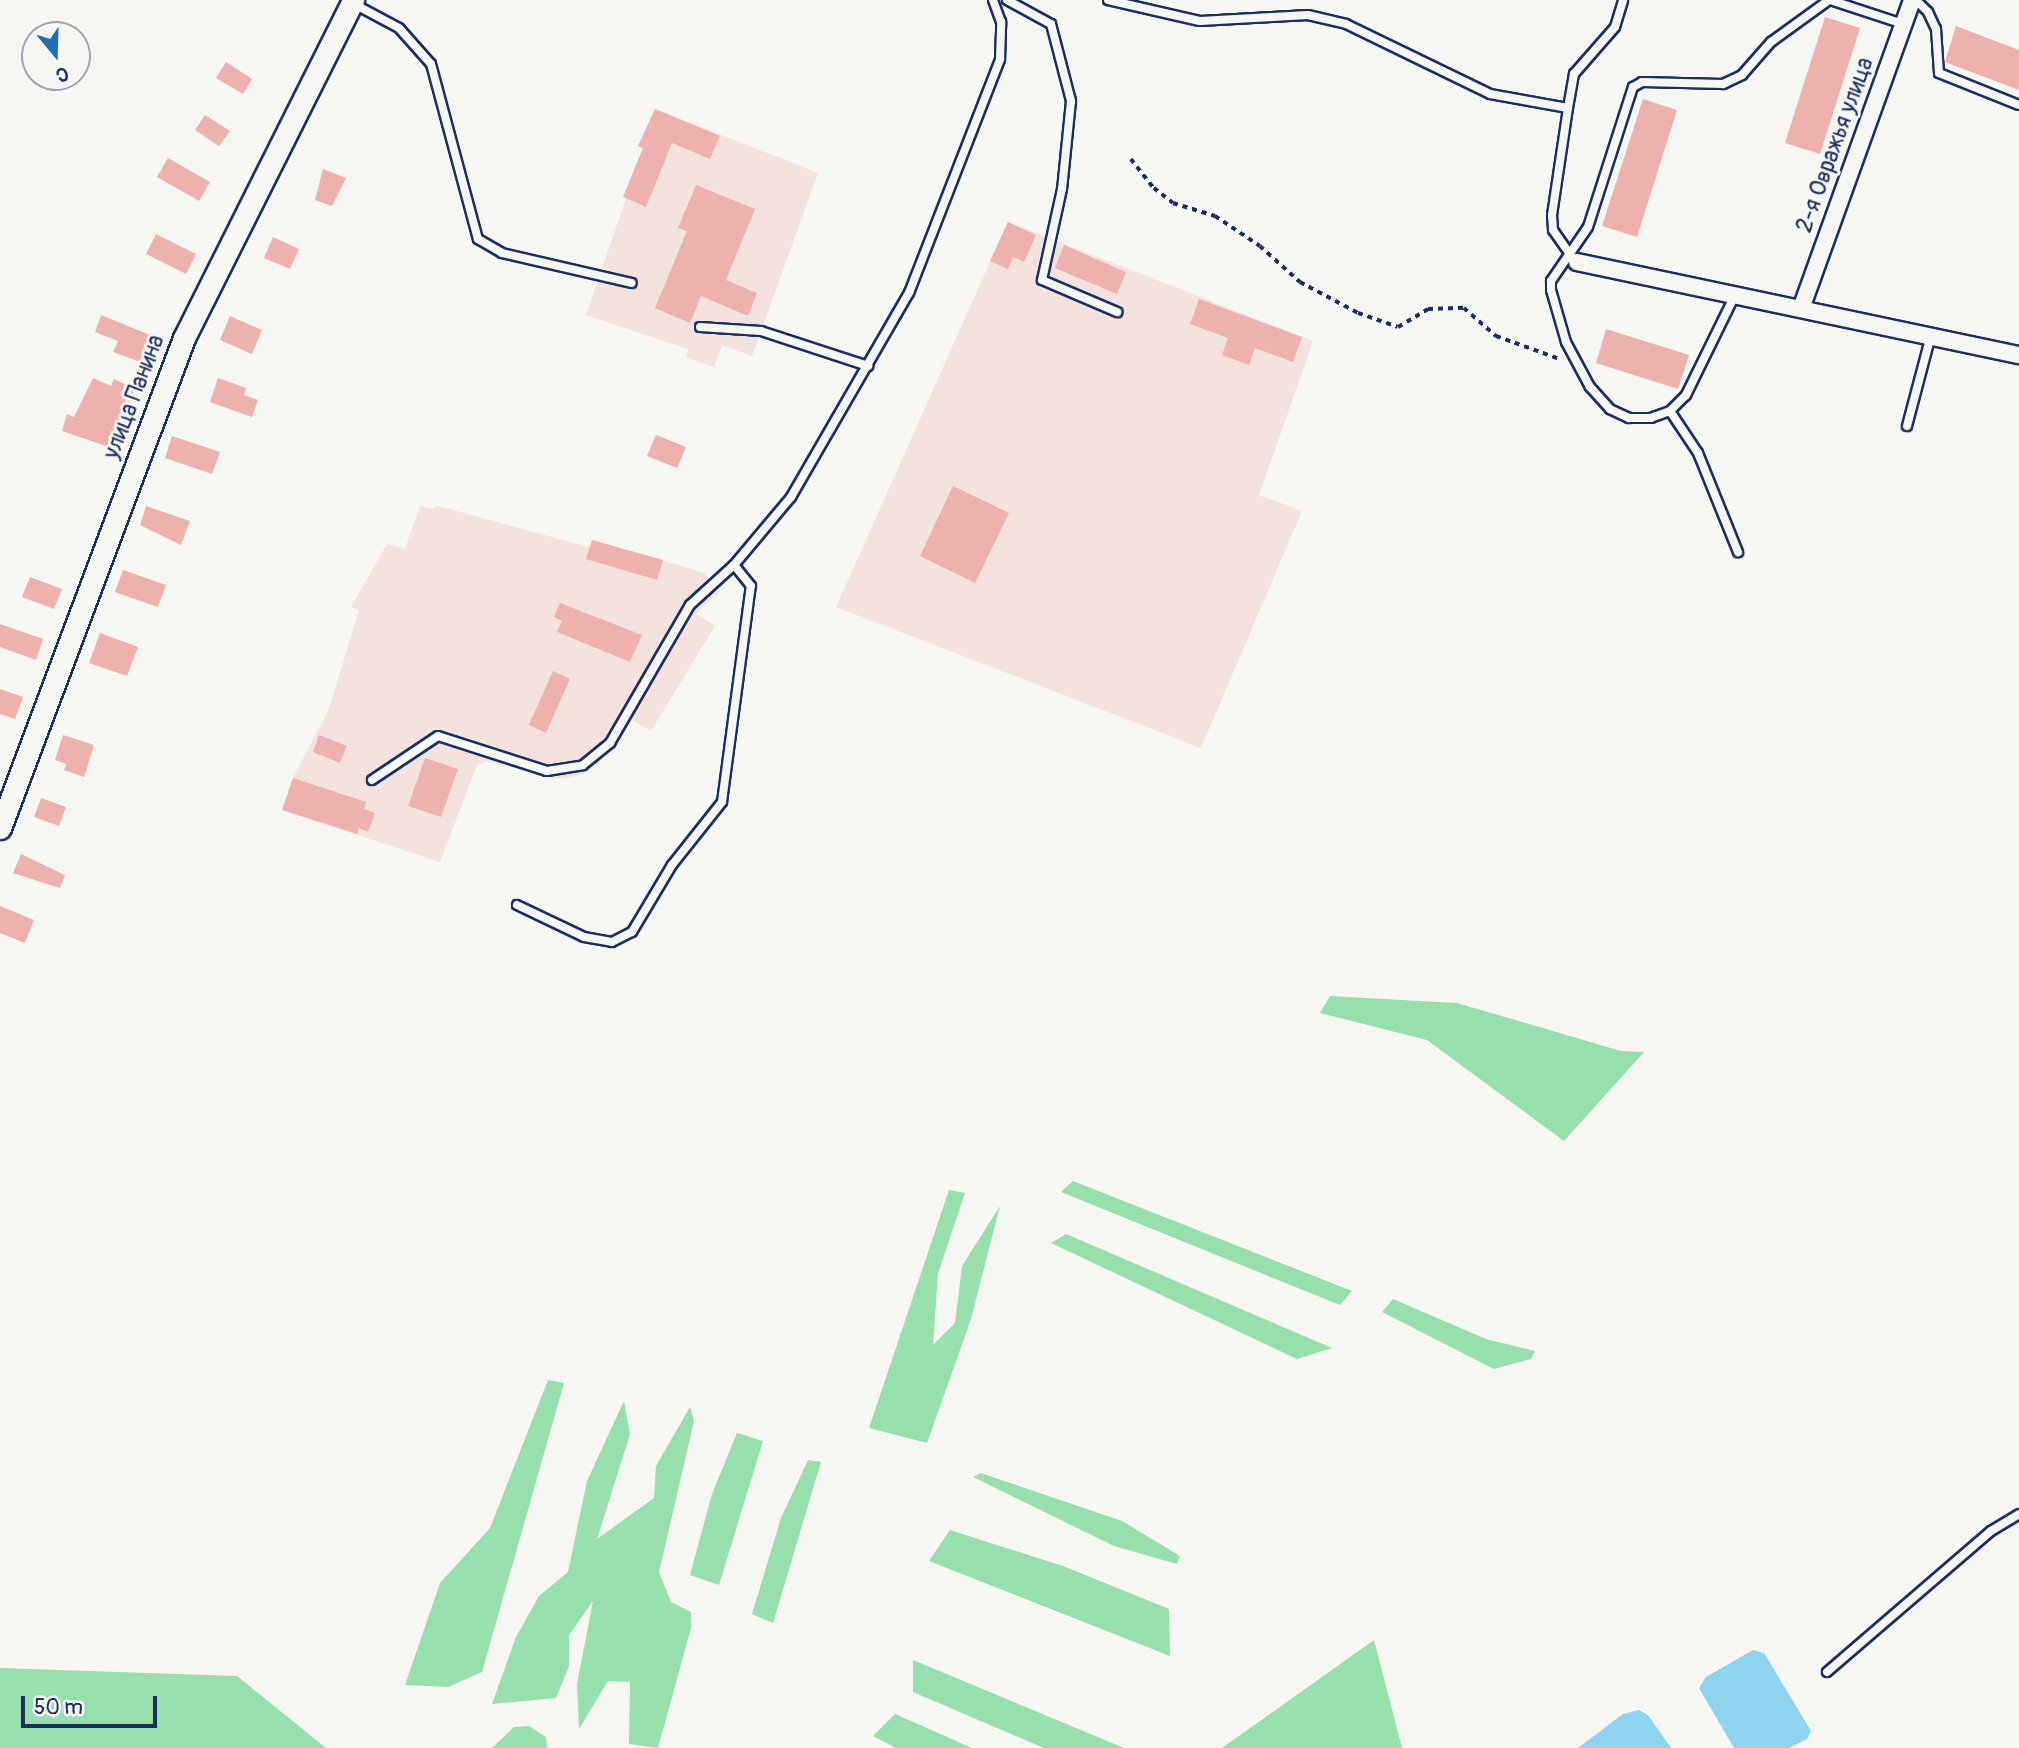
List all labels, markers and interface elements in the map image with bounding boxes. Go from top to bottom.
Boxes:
north arrow [21,21,91,91]
street label: 2-я Овражья улица [1791,54,1879,236]
text: С [53,61,72,87]
street label: улица Панина [98,331,170,463]
scale bar [24,1682,161,1726]
text: 50 m [34,1694,83,1721]

